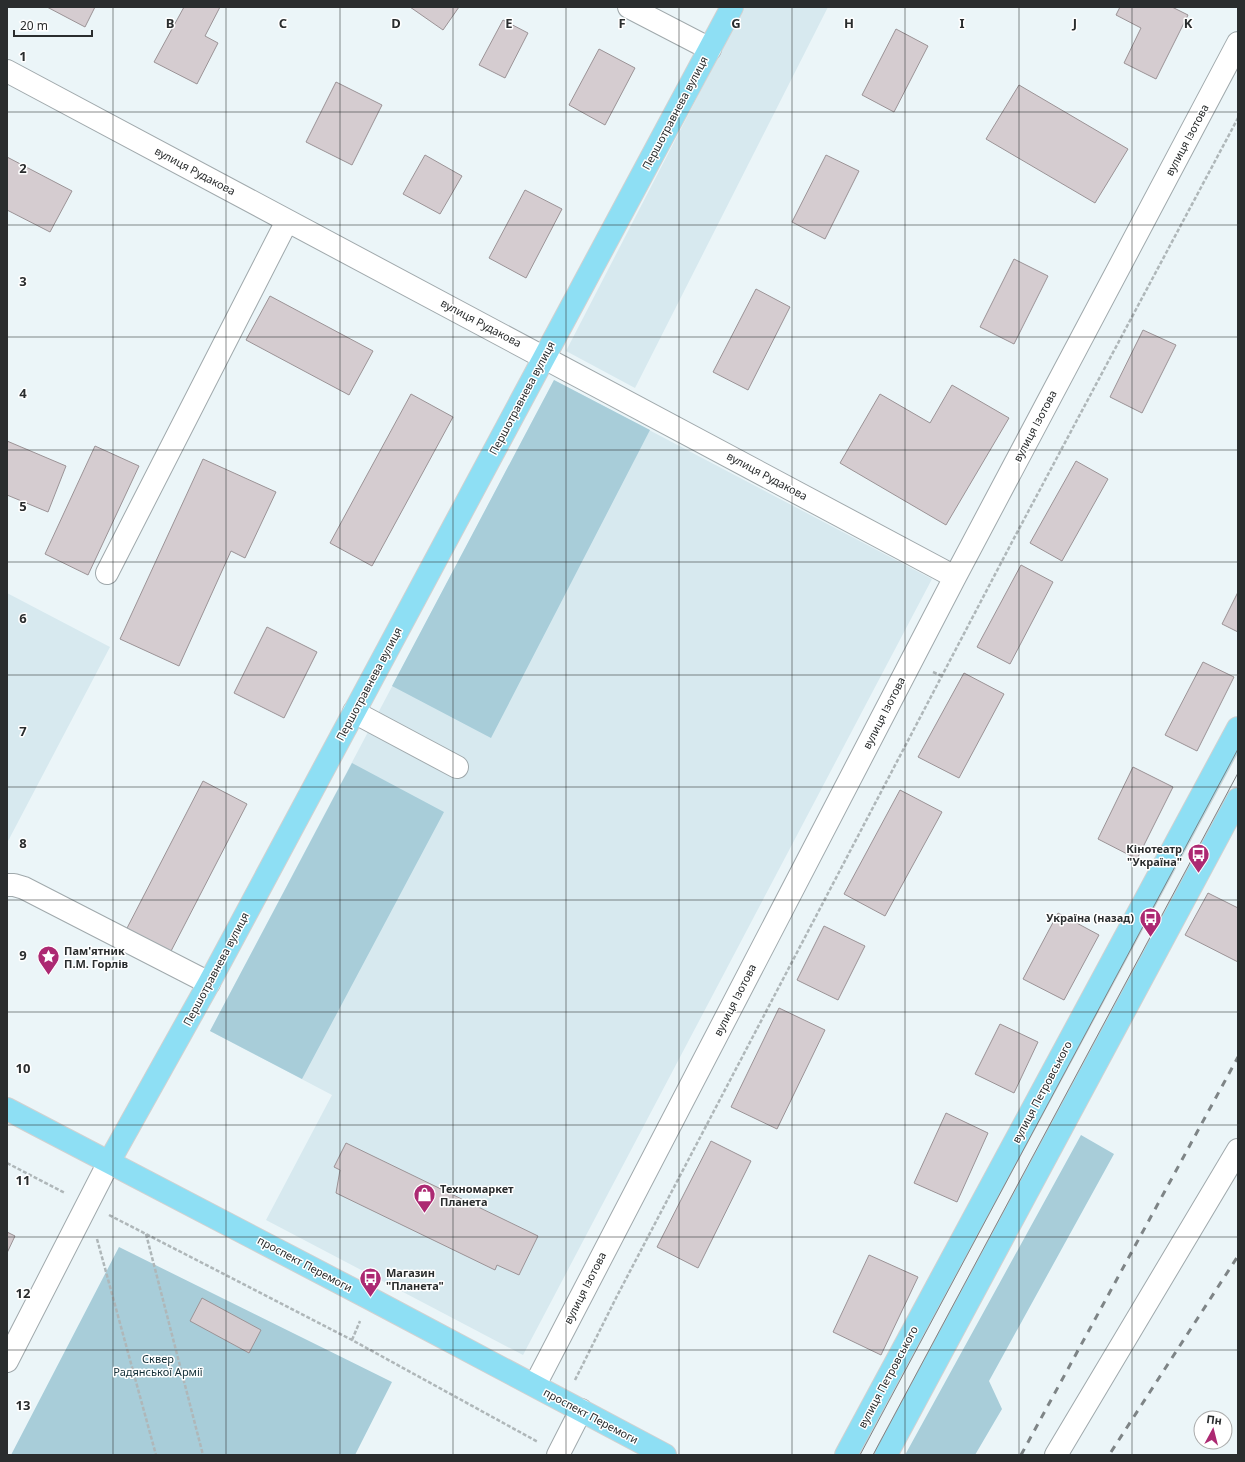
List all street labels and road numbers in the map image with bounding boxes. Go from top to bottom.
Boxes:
street label: Першотравнева вулиця [638,53,711,172]
street label: вулиця Ізотова [1161,101,1212,178]
street label: вулиця Рудакова [152,143,238,198]
street label: вулиця Рудакова [438,295,524,350]
street label: Першотравнева вулиця [485,338,558,457]
street label: вулиця Ізотова [1009,387,1060,464]
street label: вулиця Рудакова [724,448,810,503]
street label: Першотравнева вулиця [332,624,405,743]
street label: вулиця Ізотова [859,674,908,751]
street label: Першотравнева вулиця [179,909,252,1028]
street label: вулиця Ізотова [710,961,759,1038]
street label: вулиця Петровського [1008,1038,1075,1146]
street label: проспект Перемоги [255,1232,355,1295]
street label: вулиця Ізотова [560,1249,609,1326]
street label: вулиця Петровського [854,1323,921,1431]
street label: проспект Перемоги [541,1384,641,1447]

